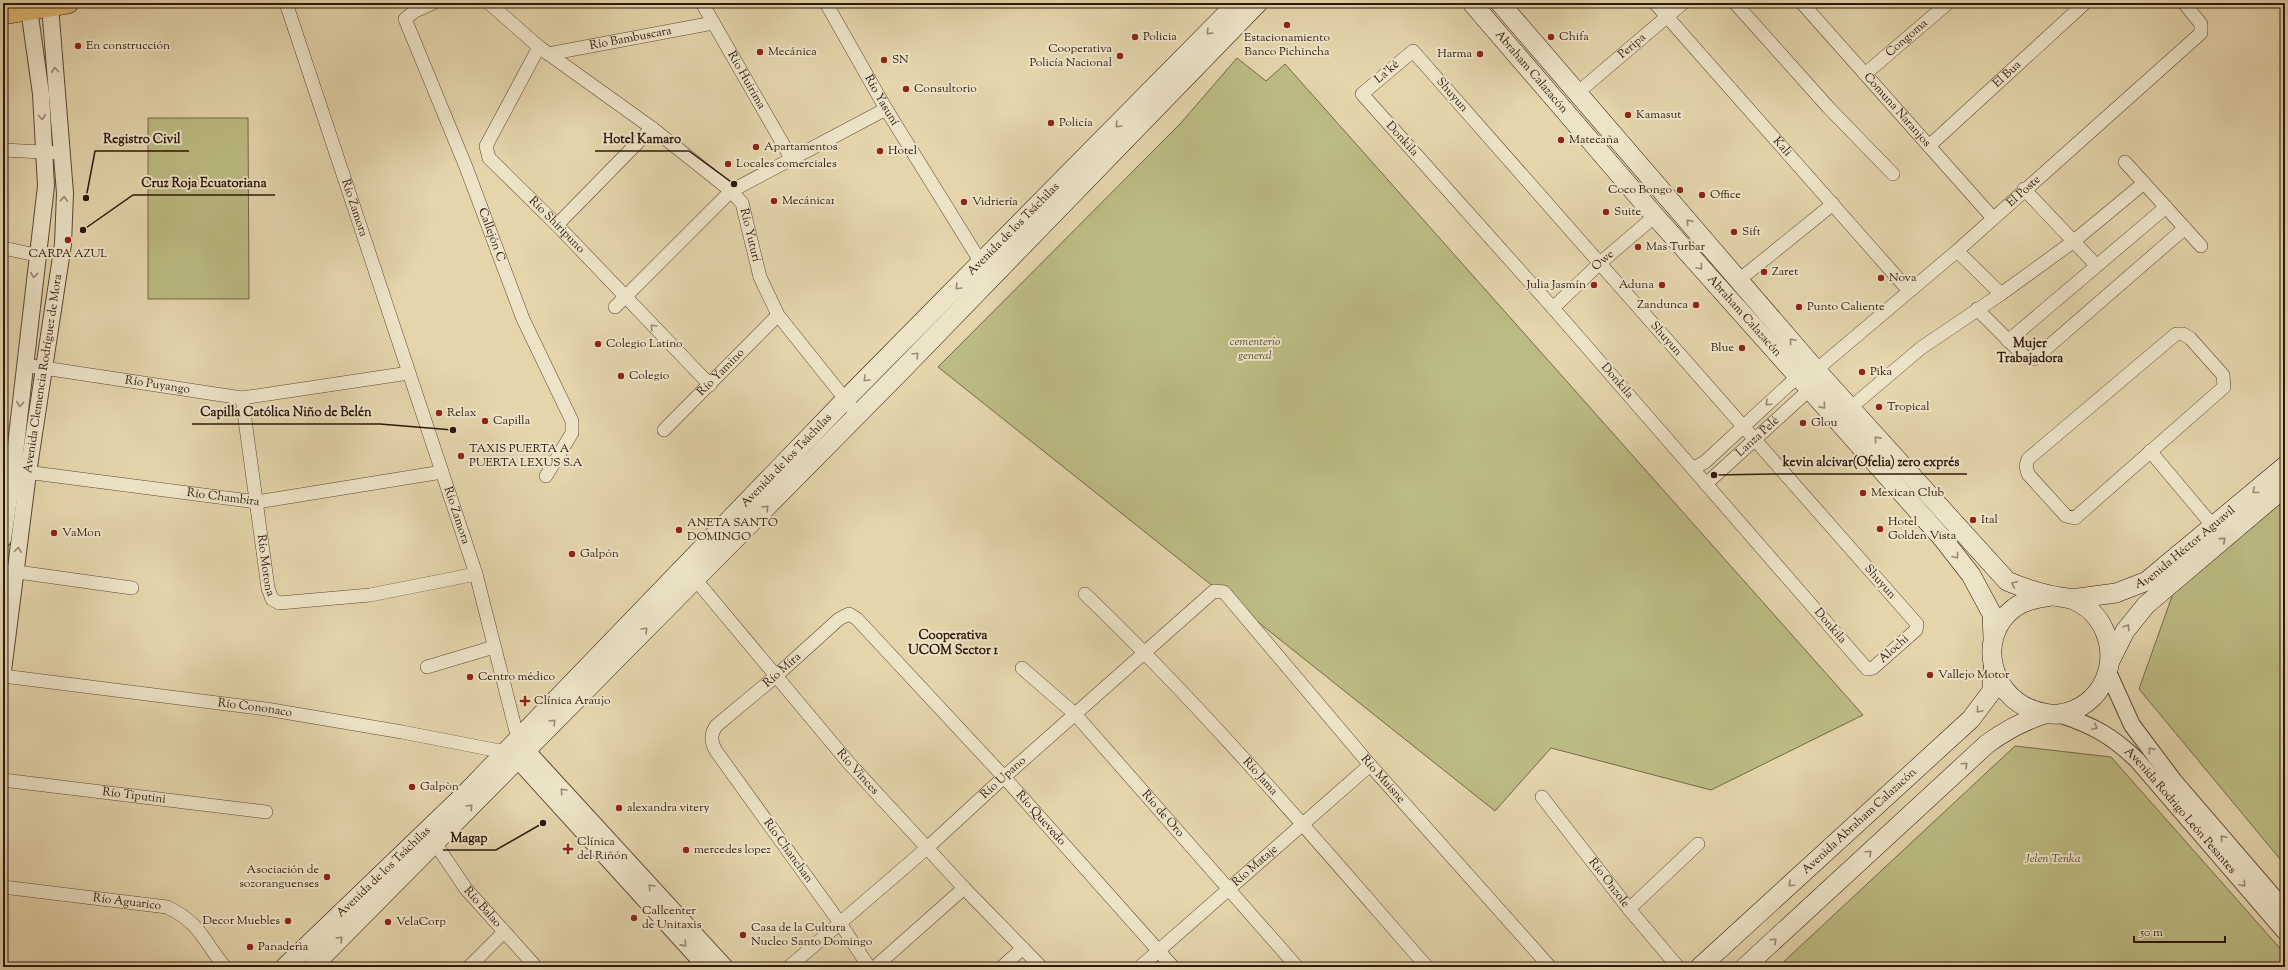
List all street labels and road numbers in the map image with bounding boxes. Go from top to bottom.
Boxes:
street label: Congoma [1882,15,1932,62]
street label: Río Bambuscara [588,22,674,55]
street label: Abraham Calazacón [1490,27,1572,117]
street label: Peripa [1614,29,1651,63]
street label: Río Huirima [722,48,770,113]
street label: La'ké [1371,56,1404,88]
street label: El Bua [1989,56,2026,92]
street label: Comuna Naranjos [1859,69,1935,151]
street label: Río Yasuní [859,71,904,130]
street label: Shuyun [1432,74,1472,116]
street label: Donkila [1381,117,1423,161]
street label: Kali [1768,133,1796,161]
street label: El Poste [2003,171,2045,212]
street label: Río Zamora [336,177,372,240]
street label: Avenida de los Tsáchilas [963,178,1064,280]
street label: Río Shiripuno [524,193,589,258]
street label: Callejón C [473,205,510,264]
street label: Río Yuturí [735,206,765,264]
street label: Owe [1588,245,1618,275]
street label: Abraham Calazacón [1703,271,1786,361]
street label: Avenida Clemencia Rodríguez de Mora [19,273,67,474]
street label: Shuyun [1646,318,1686,360]
street label: Río Yamino [693,344,749,401]
street label: Donkila [1596,359,1638,403]
street label: Río Puyango [124,371,192,399]
street label: Avenida de los Tsáchilas [737,409,837,512]
street label: Lanza Pelé [1732,412,1784,461]
street label: Río Chambira [186,484,261,511]
street label: Río Zamora [438,484,475,547]
street label: Avenida Héctor Aguavil [2132,501,2240,594]
street label: Río Morona [252,533,279,599]
street label: Shuyun [1860,561,1900,603]
street label: Donkila [1809,604,1851,648]
street label: Alochi [1875,630,1914,668]
street label: Río Mira [759,648,806,692]
street label: Río Cononaco [217,694,294,722]
street label: Avenida Rodrigo León Pesantes [2120,743,2241,878]
street label: Río Vinces [832,745,883,799]
street label: Río Muisne [1356,751,1410,808]
street label: Río Upano [976,752,1031,803]
street label: Río Jama [1238,754,1282,800]
street label: Avenida Abraham Calazacón [1798,764,1921,879]
street label: Río Tiputini [101,783,167,809]
street label: Río de Oro [1137,786,1189,842]
street label: Río Quevedo [1011,787,1070,850]
street label: Río Chanchan [759,815,817,887]
street label: Avenida de los Tsáchilas [333,822,435,922]
street label: Río Mataje [1228,841,1282,891]
street label: Río Onzole [1584,855,1634,912]
street label: Río Balao [459,883,506,932]
street label: Río Aguarico [92,889,163,915]

